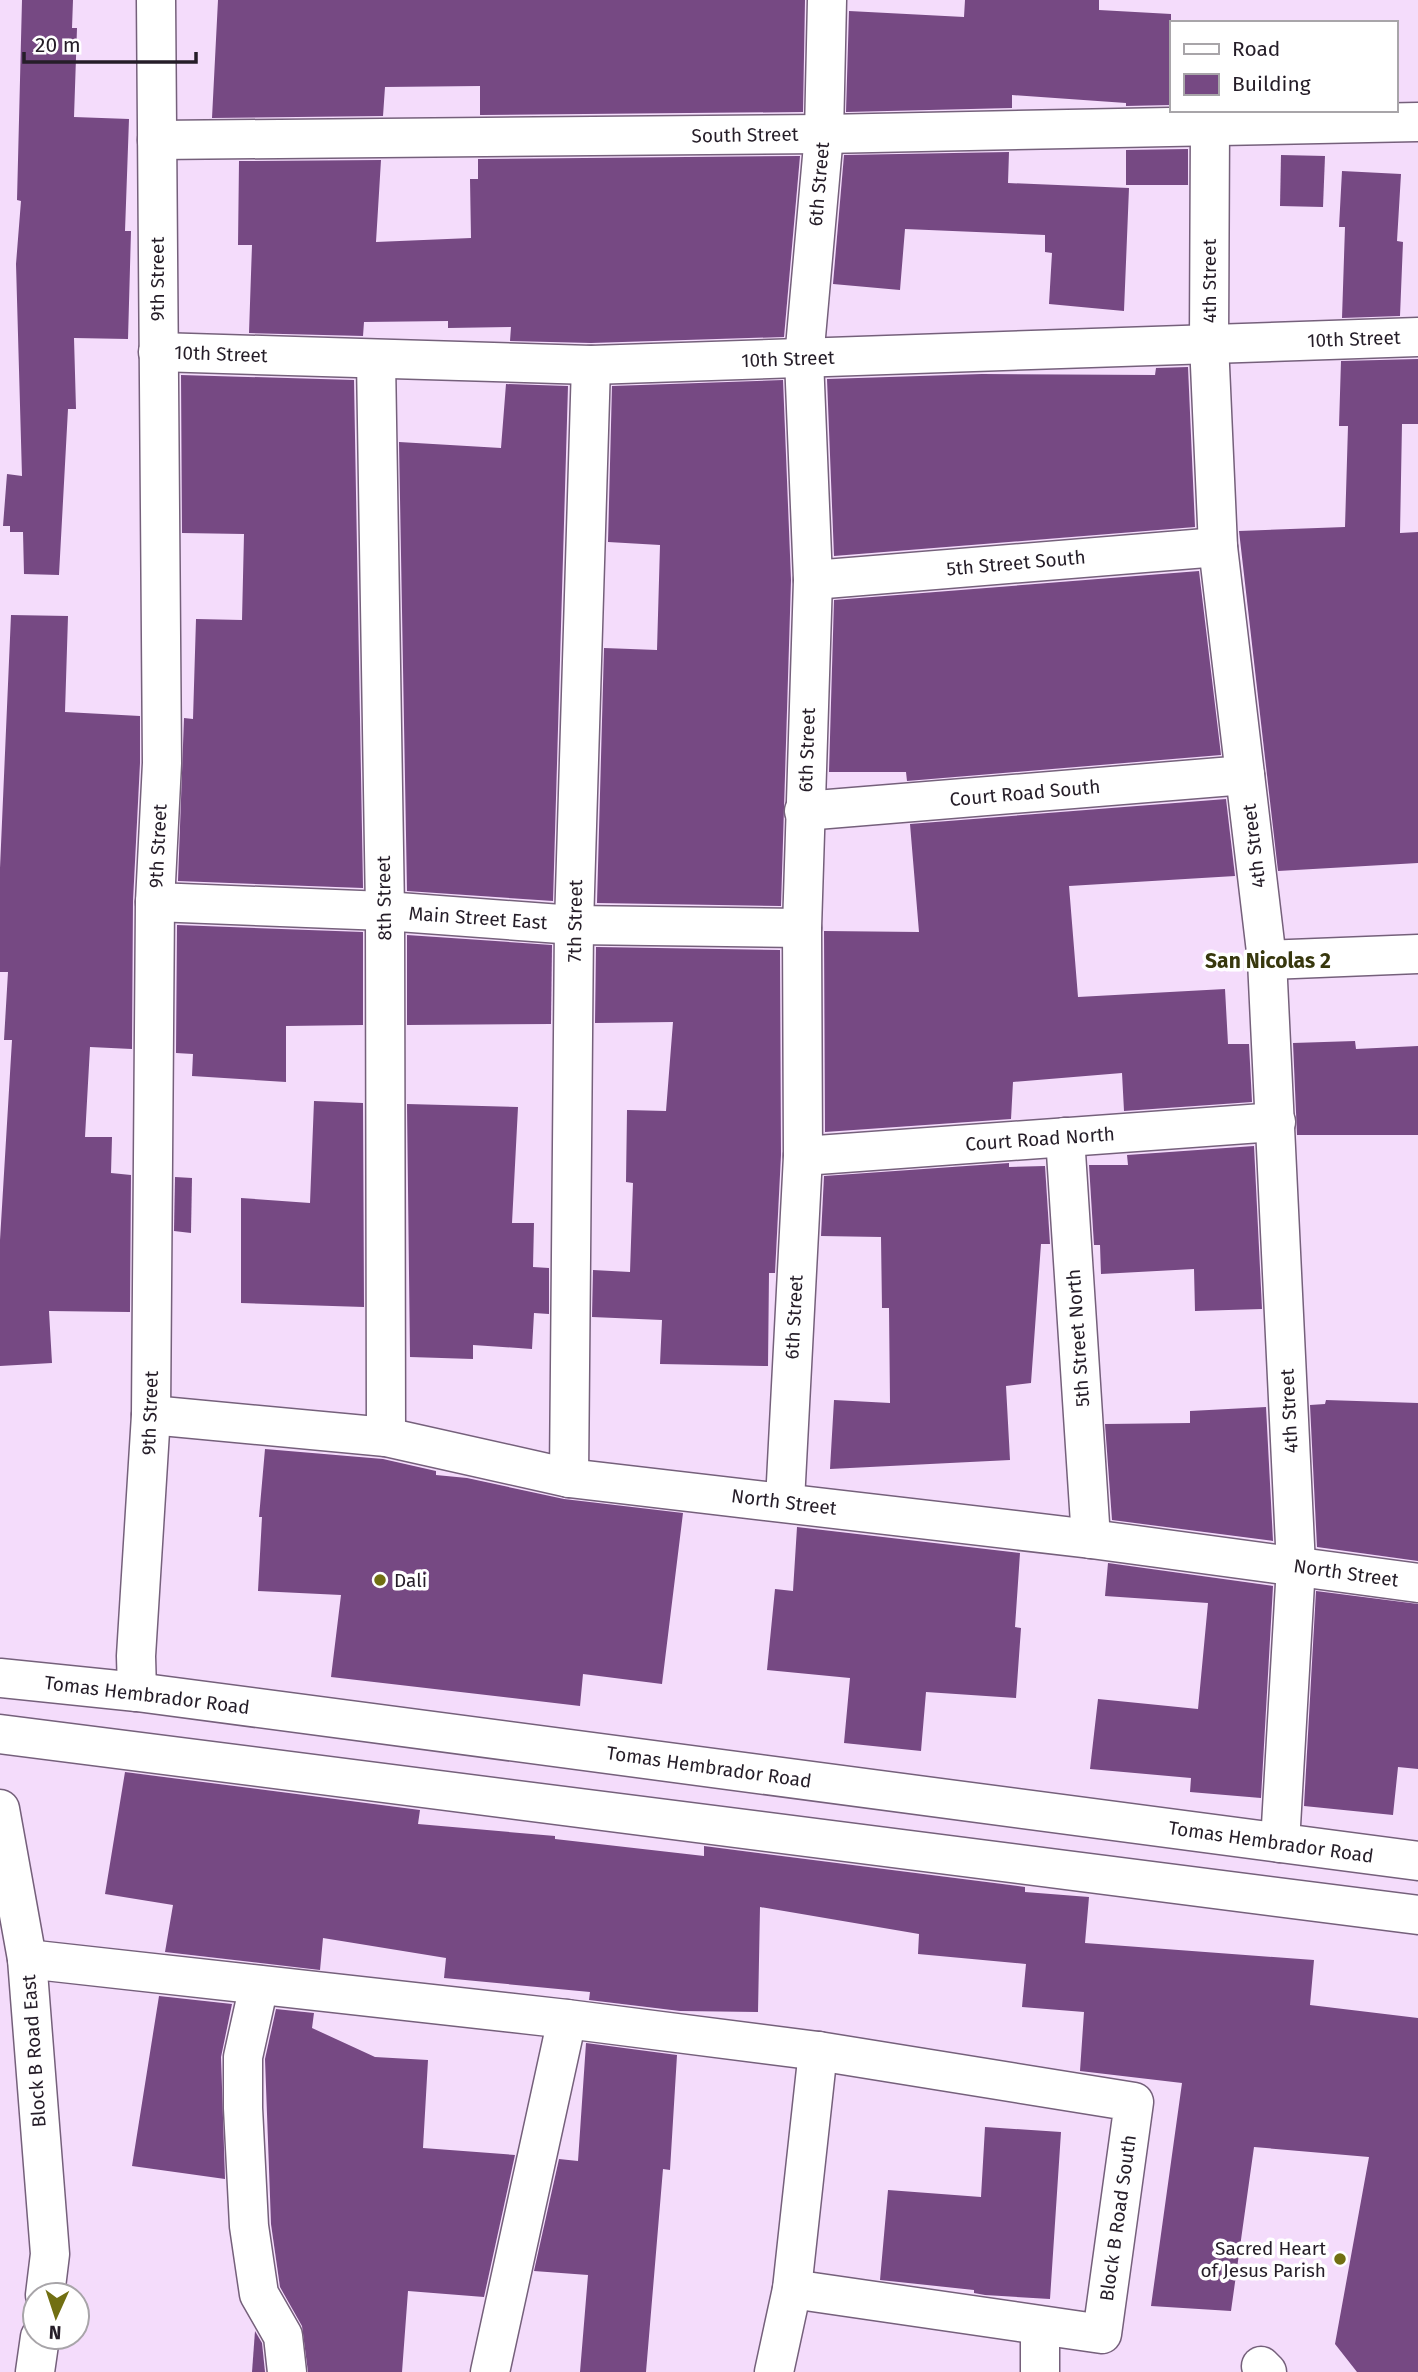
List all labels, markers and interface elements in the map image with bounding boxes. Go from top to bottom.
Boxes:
scale bar [24,21,196,65]
legend [1170,21,1397,112]
text: 20 m [35,32,81,58]
text: Road [1232,36,1280,62]
text: Building [1232,71,1311,97]
street label: South Street [691,123,799,147]
street label: 6th Street [804,141,834,227]
street label: 9th Street [146,237,169,321]
street label: 4th Street [1198,239,1221,323]
street label: 10th Street [1307,326,1401,352]
street label: 10th Street [174,341,268,367]
street label: 10th Street [741,346,835,372]
street label: 5th Street South [946,545,1086,581]
street label: 6th Street [794,707,820,793]
street label: Court Road South [949,775,1101,811]
street label: 4th Street [1237,802,1271,889]
street label: 9th Street [144,803,172,889]
street label: 8th Street [372,855,396,941]
street label: 7th Street [563,879,587,963]
street label: Main Street East [408,902,548,934]
district label: San Nicolas 2 [1205,948,1331,974]
street label: Court Road North [964,1122,1116,1156]
street label: 5th Street North [1062,1268,1094,1408]
street label: 6th Street [780,1274,808,1360]
street label: 4th Street [1275,1368,1303,1454]
street label: 9th Street [137,1370,163,1456]
street label: North Street [730,1484,838,1520]
street label: North Street [1292,1554,1400,1592]
place label: Dali [394,1569,427,1592]
marker: Dali [372,1572,388,1588]
street label: Tomas Hembrador Road [43,1671,251,1719]
street label: Tomas Hembrador Road [605,1741,813,1793]
street label: Tomas Hembrador Road [1167,1816,1375,1868]
street label: Block B Road East [17,1974,51,2128]
street label: Block B Road South [1095,2133,1141,2303]
place label: Sacred Heart of Jesus Parish [1200,2237,1326,2282]
marker: Sacred Heart of Jesus Parish [1332,2251,1348,2267]
north arrow [21,2281,91,2351]
text: N [48,2321,62,2344]

